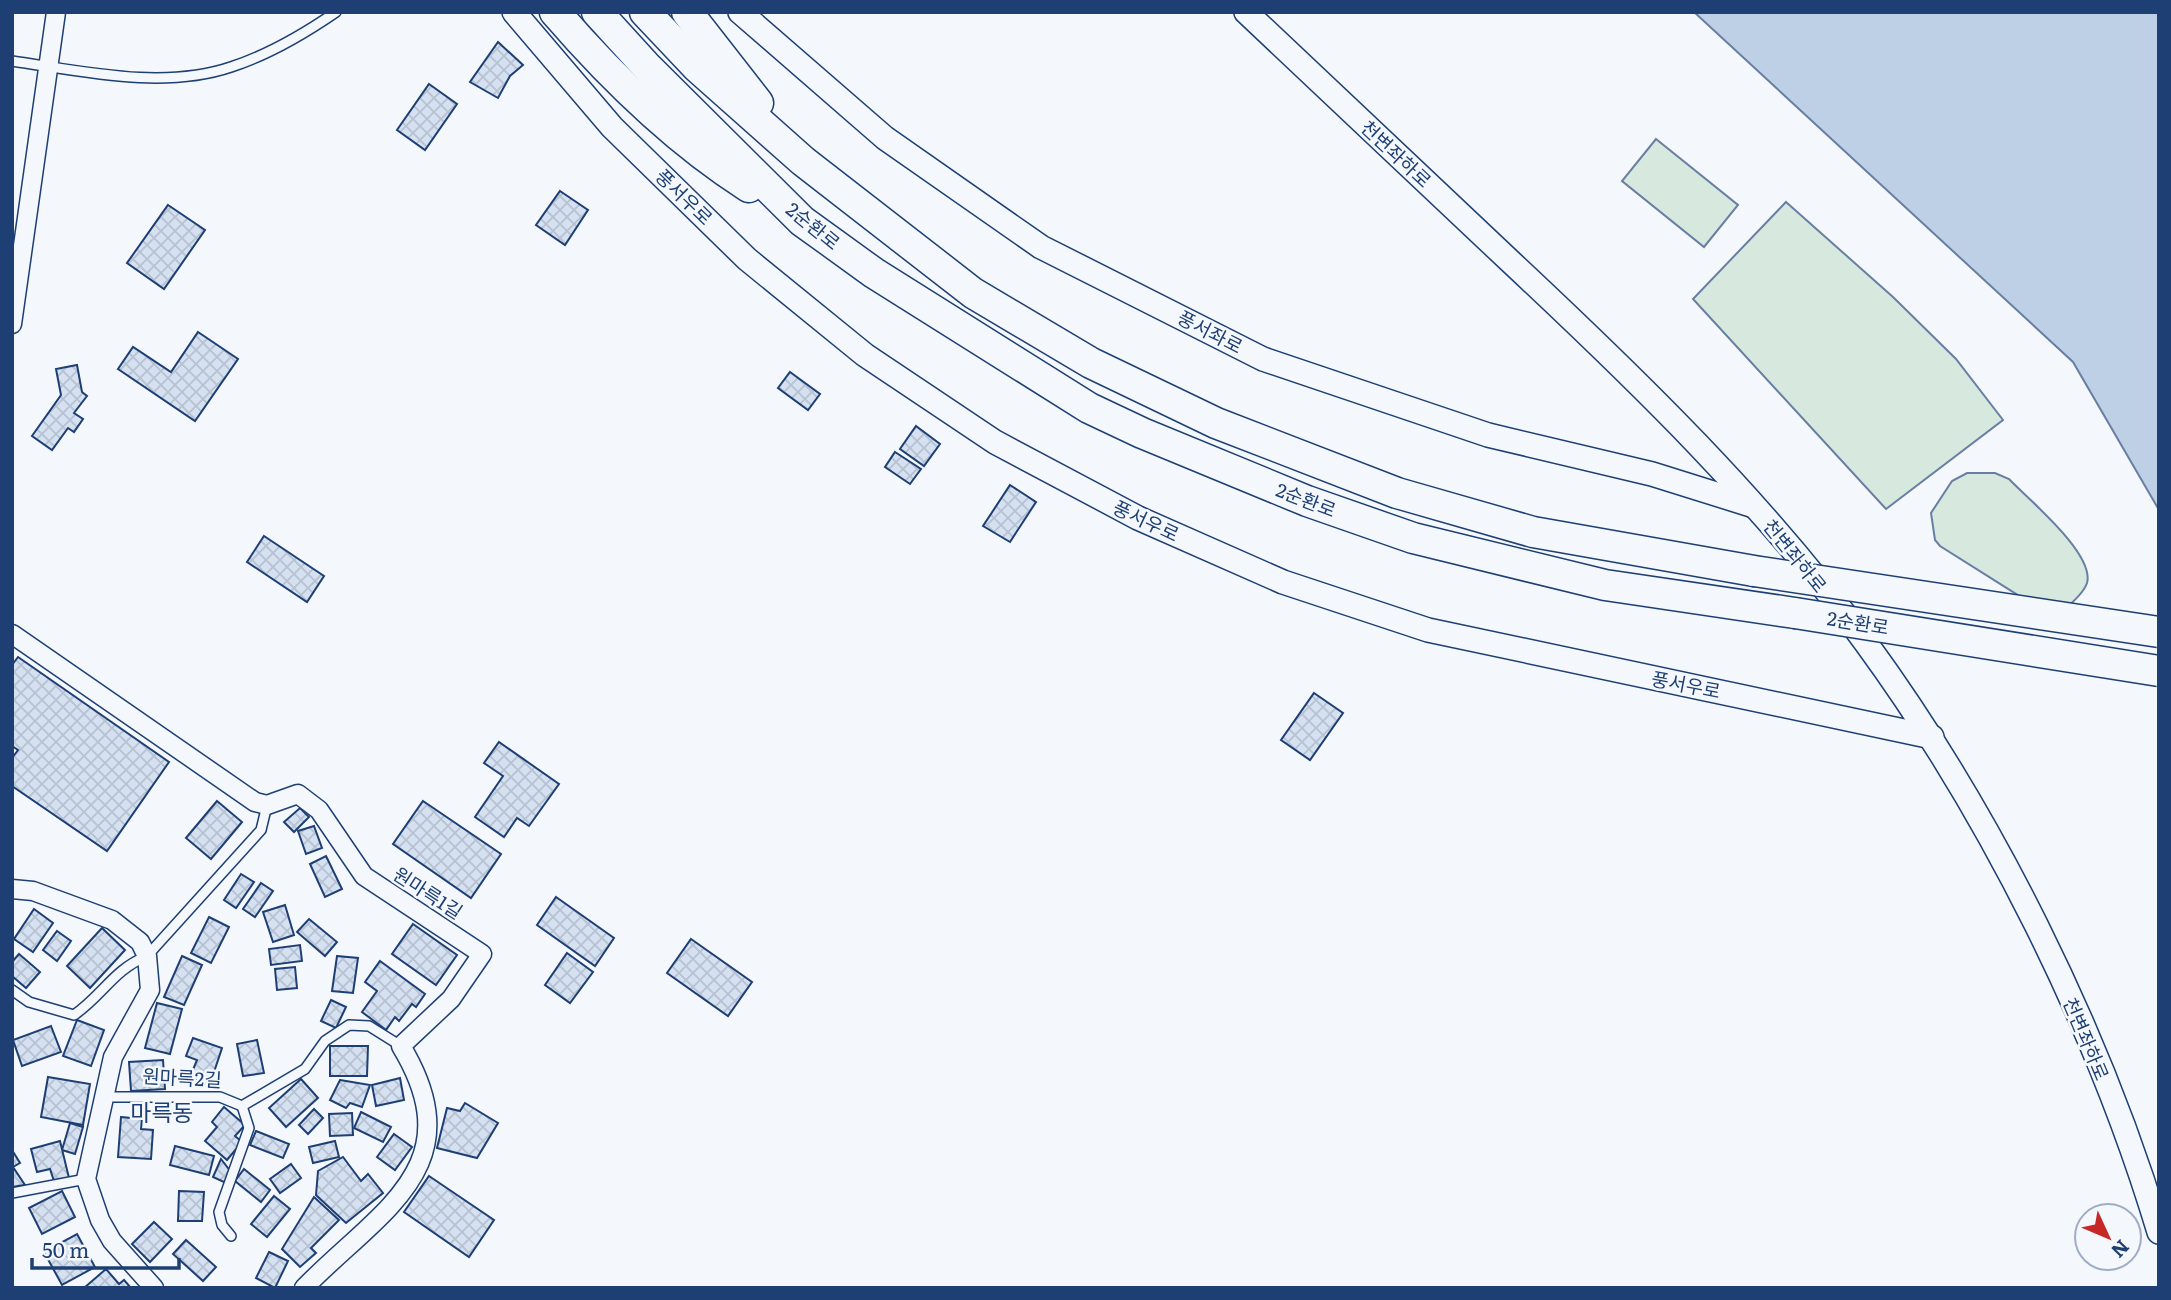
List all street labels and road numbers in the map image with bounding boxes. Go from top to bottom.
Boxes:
street label: 천변좌하로 [1355,113,1438,193]
street label: 풍서우로 [650,162,720,231]
street label: 2순환로 [781,195,847,256]
street label: 풍서좌로 [1173,303,1248,359]
street label: 2순환로 [1272,475,1340,523]
street label: 풍서우로 [1109,493,1184,548]
street label: 천변좌하로 [1757,513,1834,598]
street label: 2순환로 [1825,603,1891,641]
street label: 풍서우로 [1649,664,1723,704]
street label: 원마륵1길 [388,859,469,925]
street label: 천변좌하로 [2057,993,2117,1084]
street label: 원마륵2길 [142,1061,223,1093]

